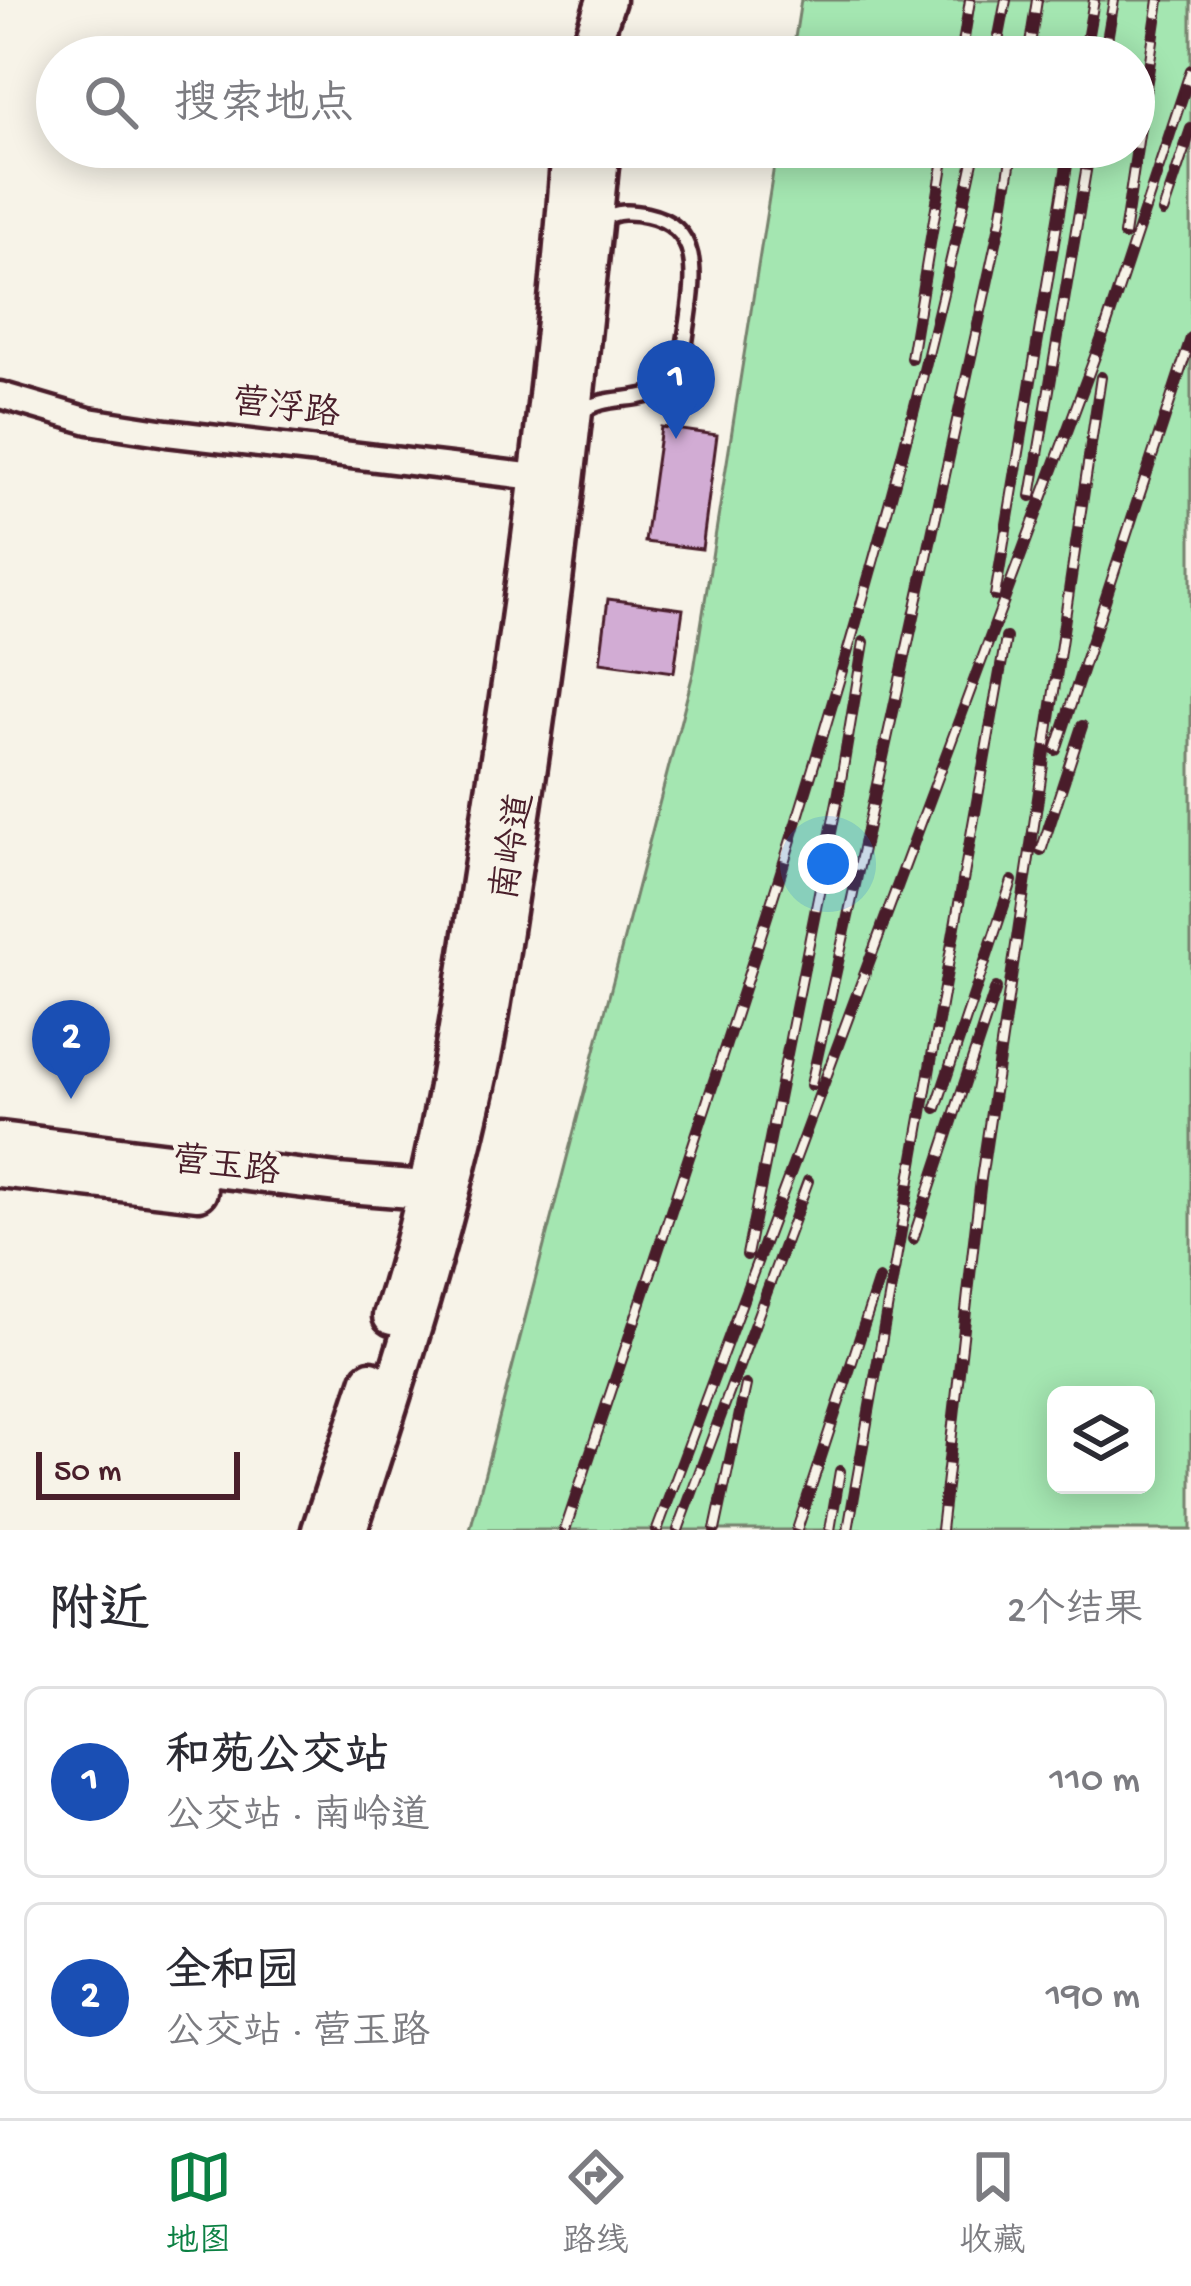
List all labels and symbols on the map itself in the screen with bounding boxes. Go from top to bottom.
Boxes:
pin: 1 [637,340,715,439]
street label: 营浮路 [230,381,342,439]
street label: 南岭道 [484,790,546,904]
your location [798,834,858,894]
pin: 2 [32,1000,110,1099]
street label: 营玉路 [170,1139,282,1197]
scale bar [36,1446,240,1499]

